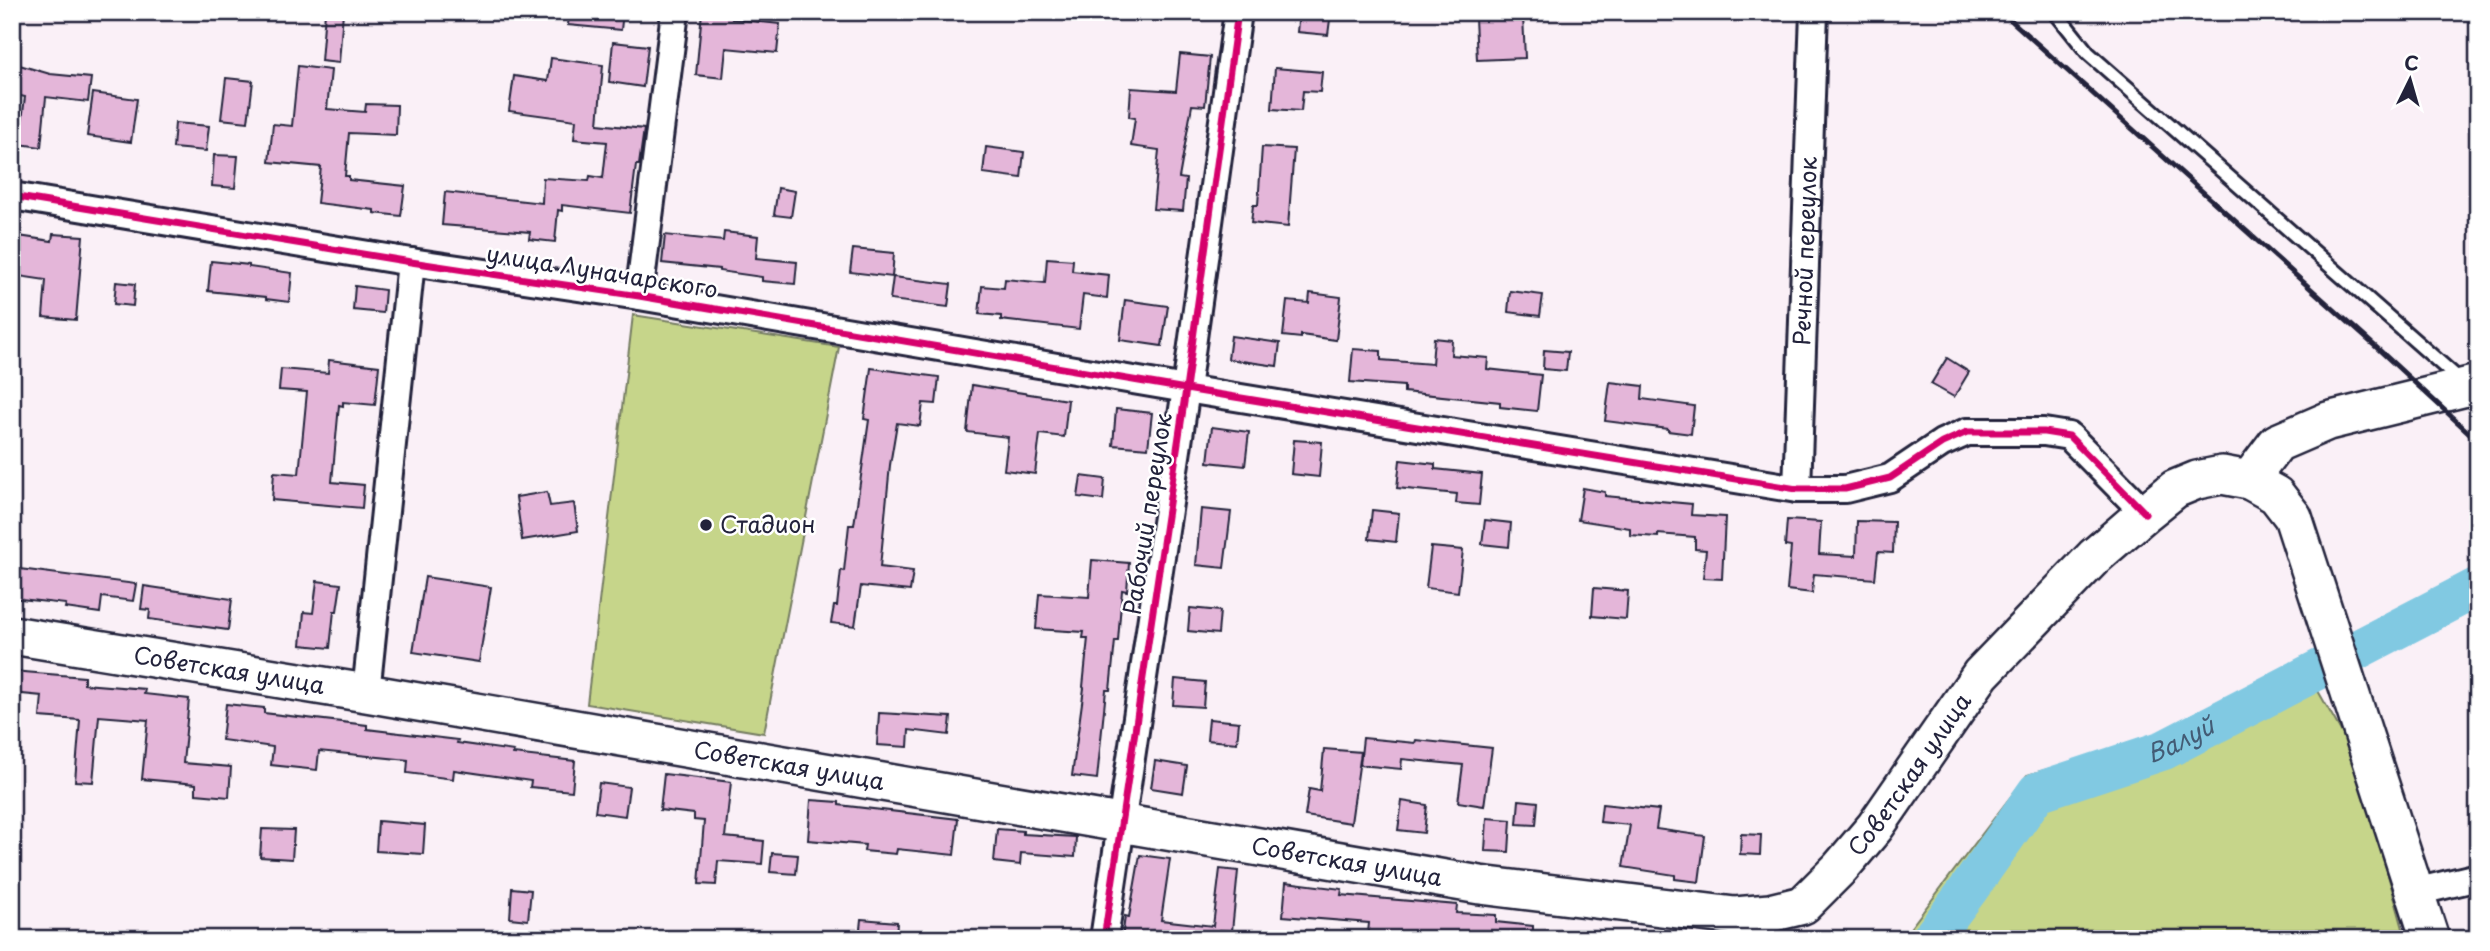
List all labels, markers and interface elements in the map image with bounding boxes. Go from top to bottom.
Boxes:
north arrow [2374,46,2444,116]
text: С [2403,47,2420,77]
street label: Речной переулок [1783,156,1825,346]
street label: улица Луначарского [484,235,720,306]
street label: Рабочий переулок [1113,410,1180,617]
place label: Стадион [720,506,816,541]
marker: Стадион [698,517,714,533]
street label: Советская улица [131,636,328,702]
street label: Советская улица [1839,685,1979,863]
water label: Валуй [2142,706,2223,770]
street label: Советская улица [691,731,888,798]
street label: Советская улица [1249,827,1446,894]

